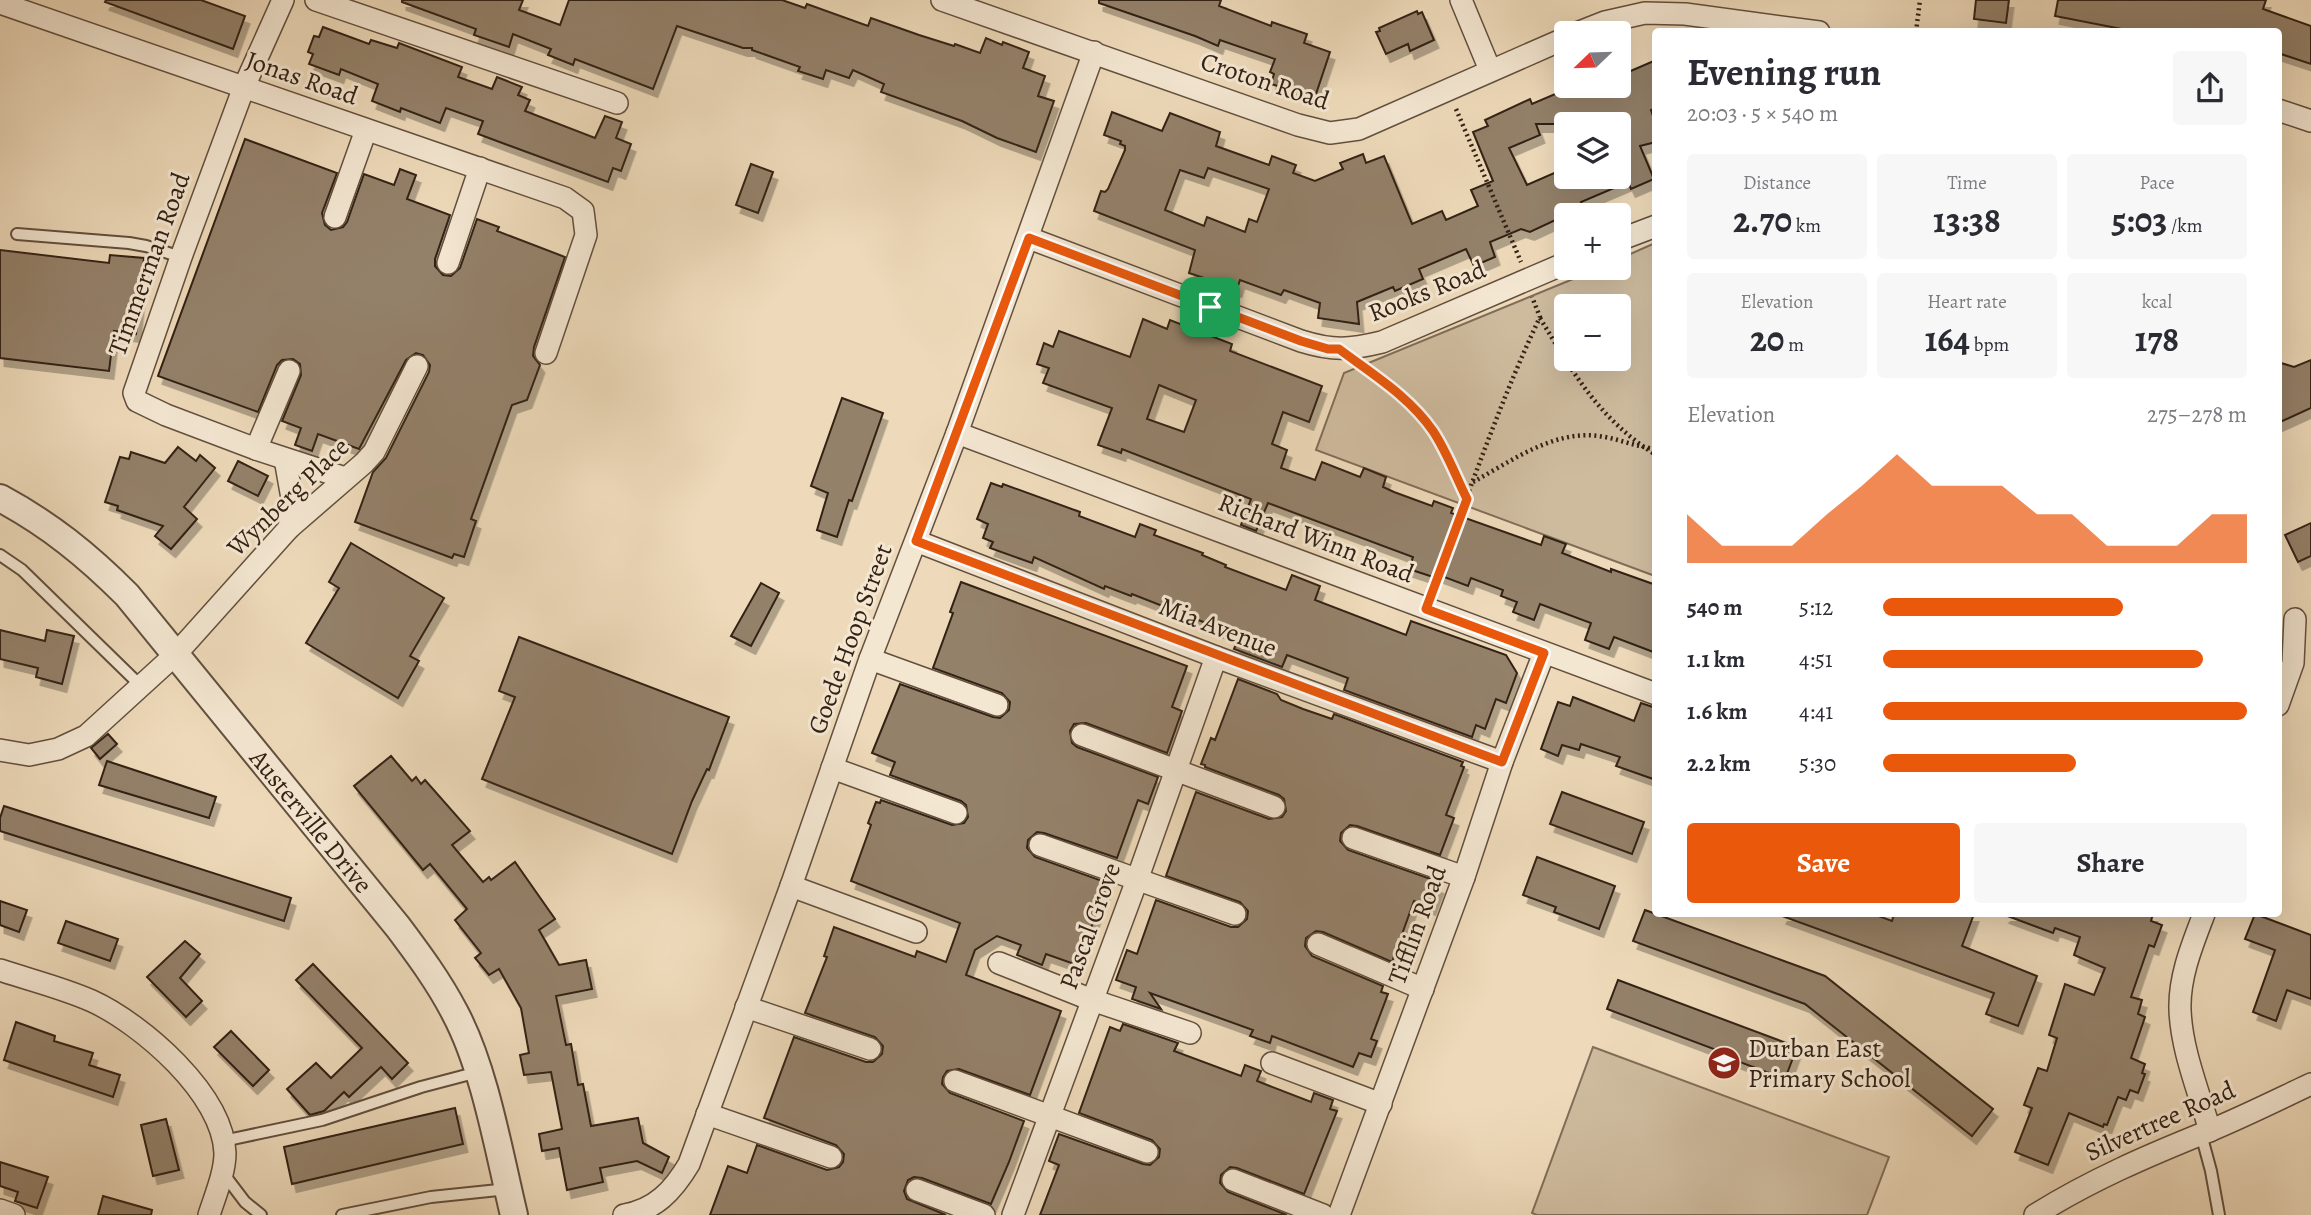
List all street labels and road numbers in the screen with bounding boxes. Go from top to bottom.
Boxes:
street label: Jonas Road [241,42,363,114]
street label: Croton Road [1196,44,1334,118]
street label: Timmerman Road [100,167,198,361]
street label: Rooks Road [1363,252,1491,330]
street label: Wynberg Place [218,430,357,565]
street label: Richard Winn Road [1213,485,1419,591]
street label: Goede Hoop Street [799,539,901,739]
street label: Mia Avenue [1154,588,1282,666]
street label: Austerville Drive [241,741,381,900]
street label: Pascal Grove [1051,858,1129,994]
street label: Tifflin Road [1379,861,1455,989]
street label: Silvertree Road [2079,1072,2241,1170]

